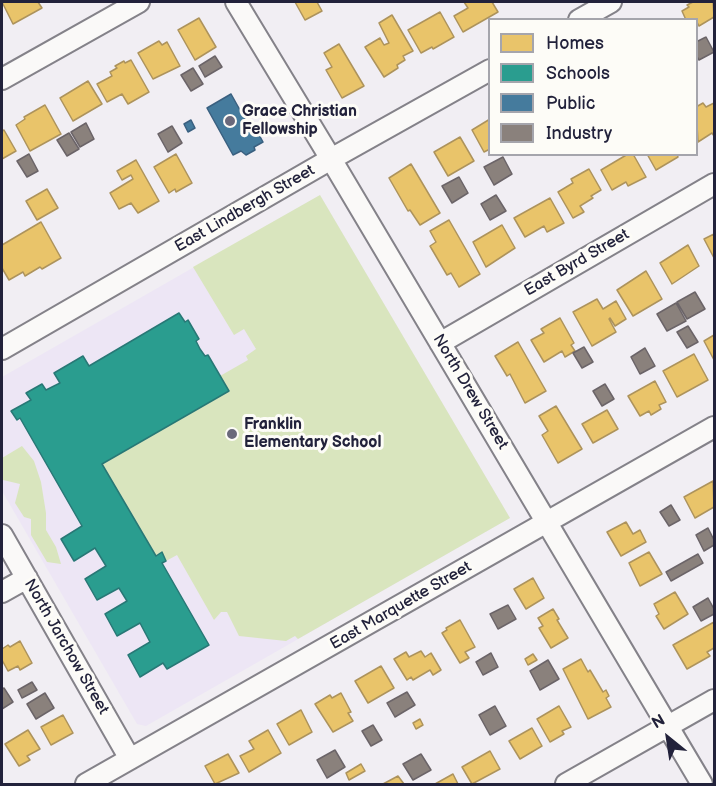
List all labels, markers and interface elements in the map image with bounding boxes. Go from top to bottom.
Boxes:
legend [488,18,698,156]
text: Homes [546,33,604,54]
text: Schools [546,63,610,84]
text: Public [546,93,595,114]
place label: Grace Christian Fellowship [242,102,357,140]
marker: Grace Christian Fellowship [223,114,237,128]
text: Industry [546,123,612,144]
street label: East Lindbergh Street [172,161,318,257]
street label: East Byrd Street [521,225,633,301]
street label: North Drew Street [428,331,512,453]
place label: Franklin Elementary School [244,415,381,453]
marker: Franklin Elementary School [225,427,239,441]
street label: East Marquette Street [327,558,475,654]
street label: North Jarchow Street [19,576,113,718]
north arrow [638,708,698,768]
text: N [649,711,669,733]

